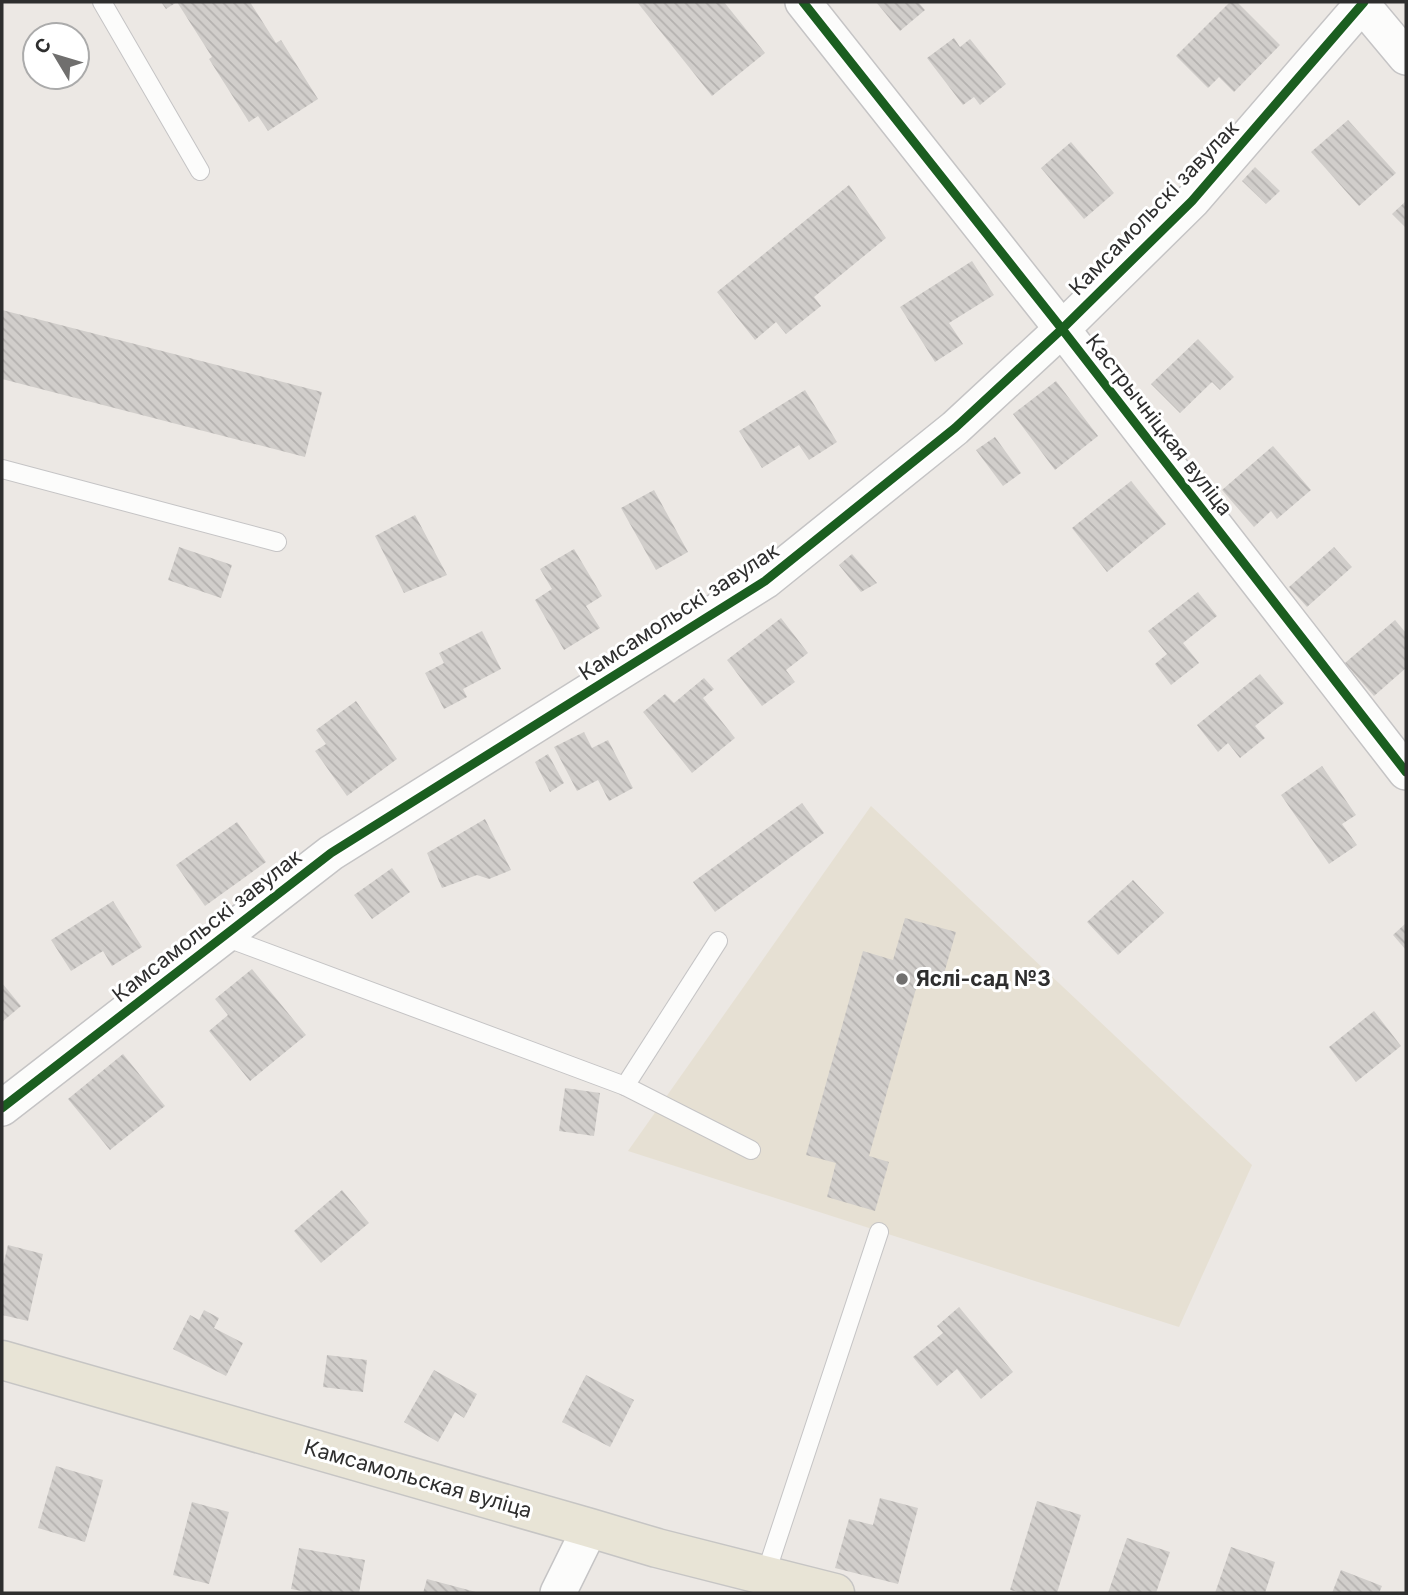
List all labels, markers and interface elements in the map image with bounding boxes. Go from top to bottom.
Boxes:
north arrow [21,21,91,91]
text: С [30,33,56,58]
street label: Камсамольскі завулак [1064,115,1244,300]
street label: Кастрычніцкая вуліца [1081,329,1238,520]
street label: Камсамольскі завулак [574,537,784,686]
street label: Камсамольскі завулак [107,844,307,1007]
place label: Яслі-сад №3 [916,966,1051,991]
marker: Яслі-сад №3 [894,971,910,987]
street label: Камсамольская вуліца [301,1434,535,1523]

